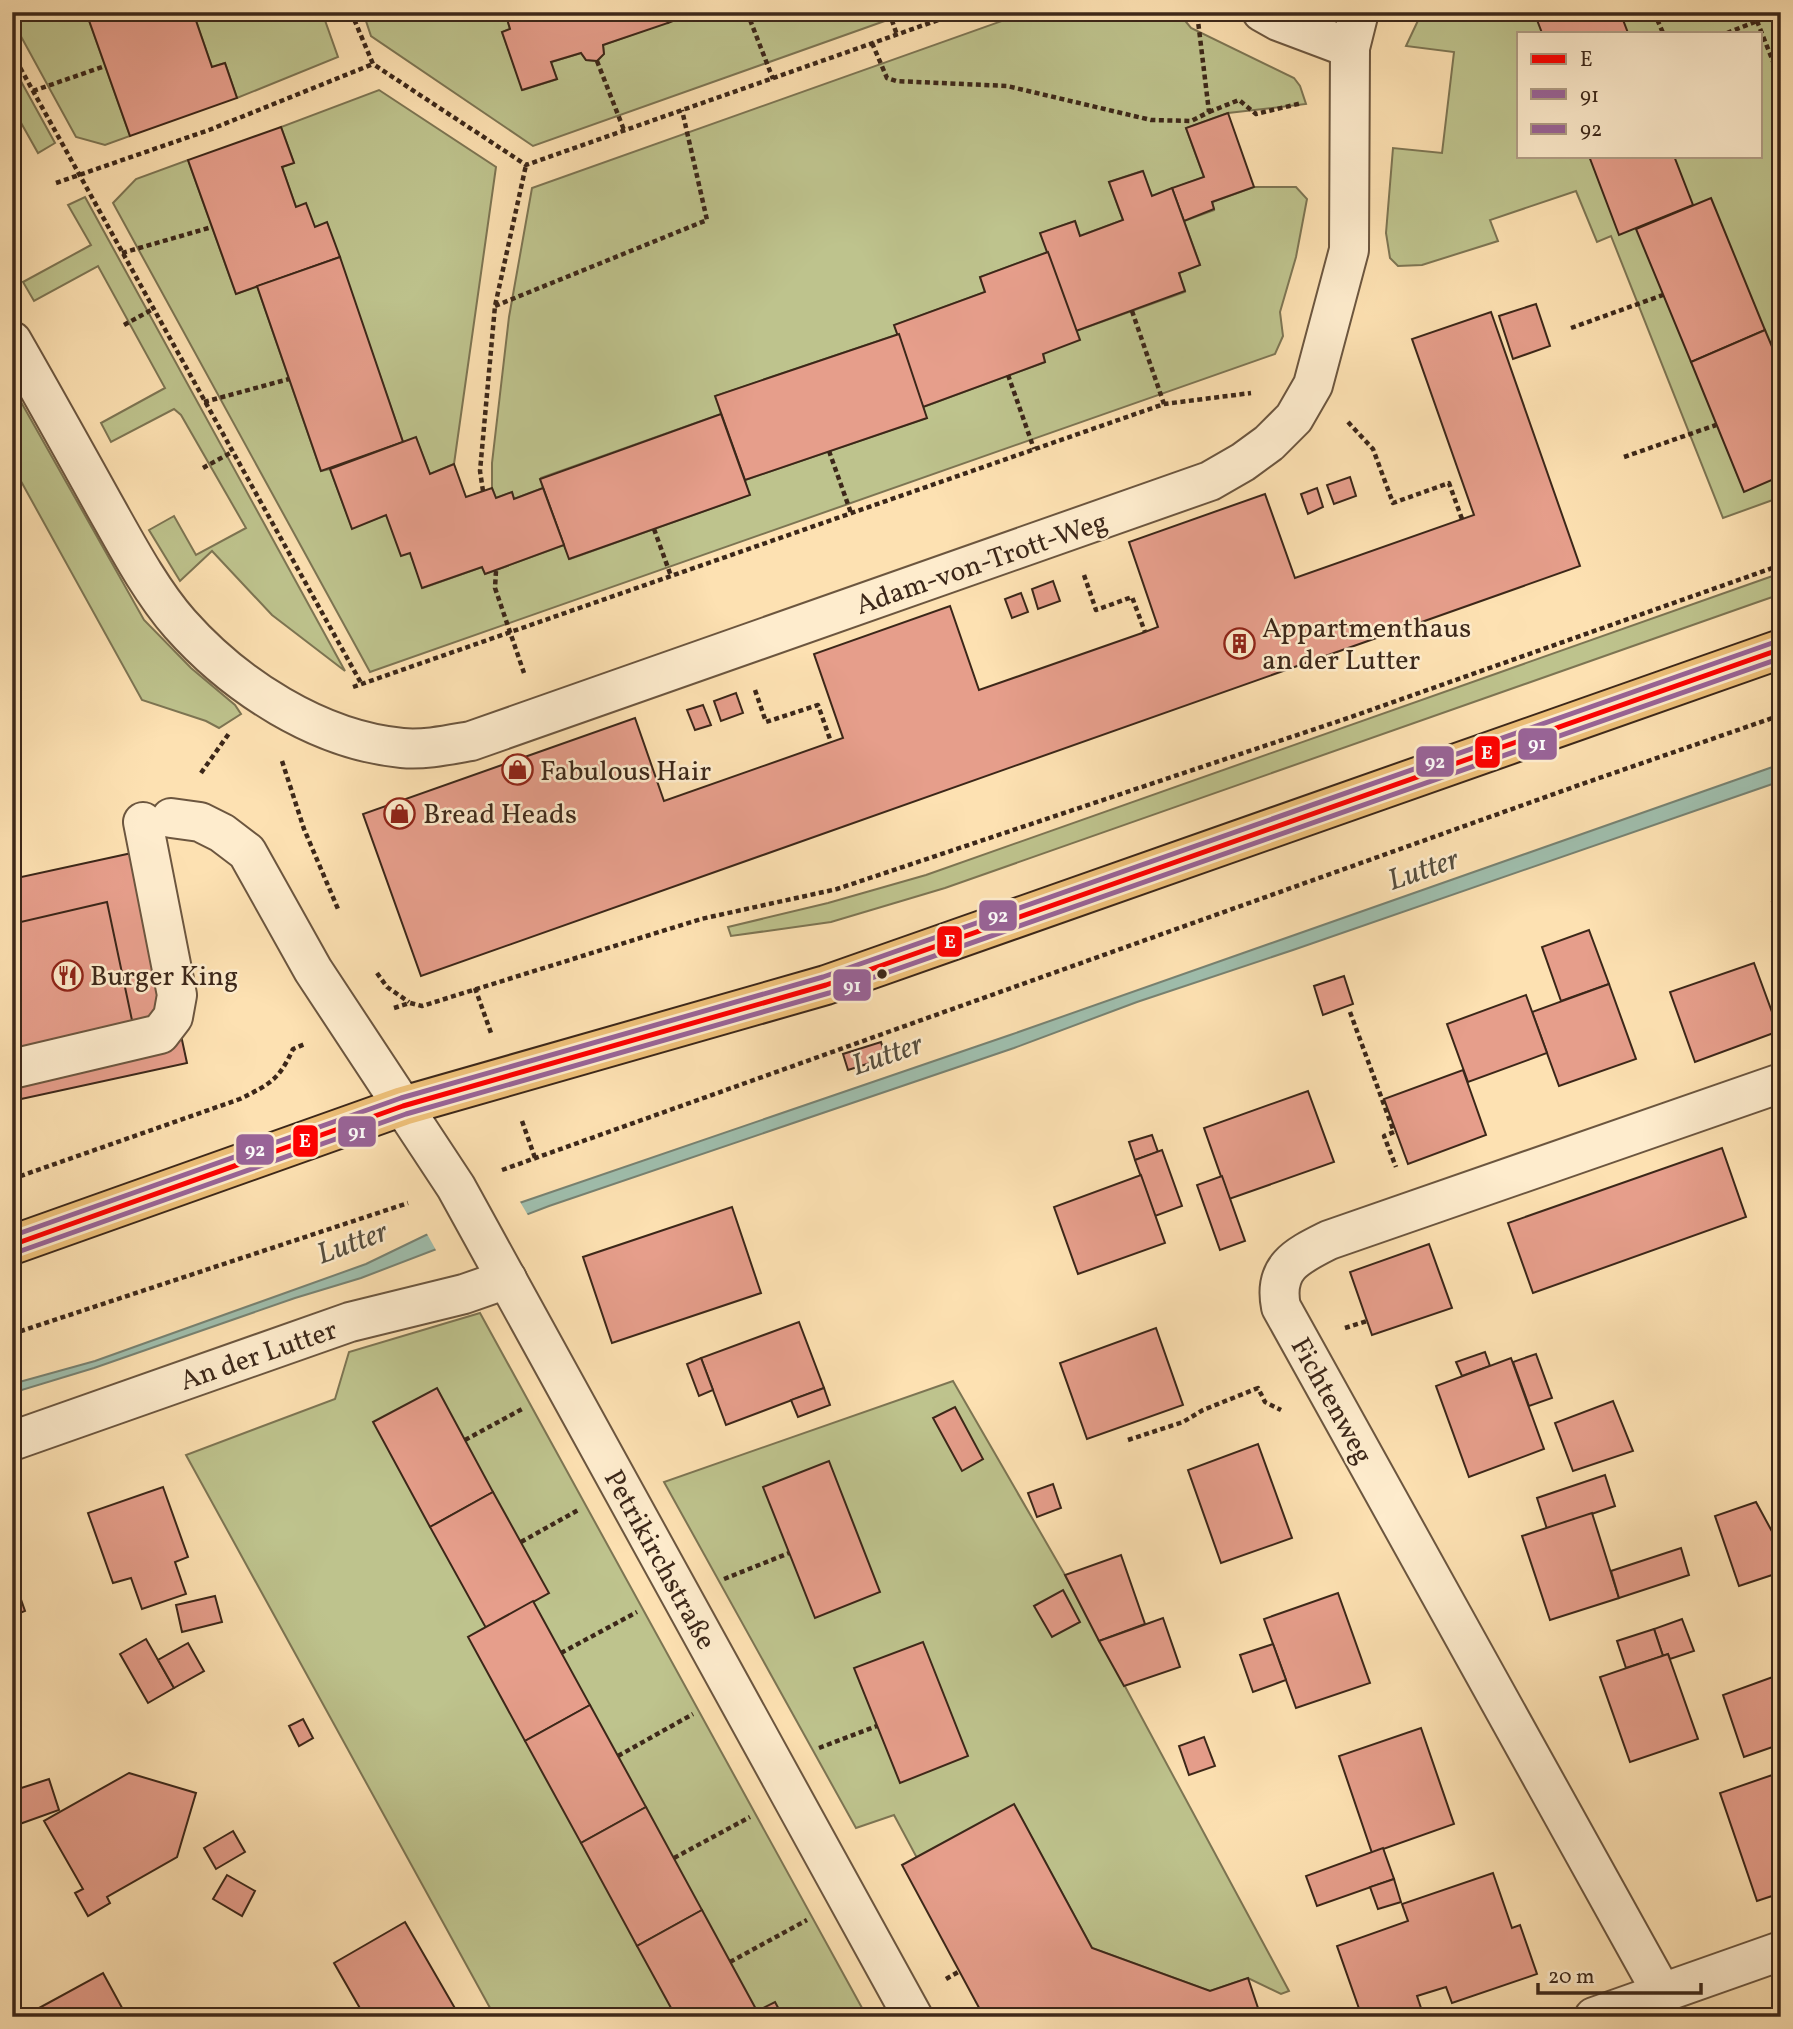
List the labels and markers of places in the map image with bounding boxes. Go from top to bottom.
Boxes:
place label: Appartmenthaus an der Lutter [1262,610,1471,681]
building icon: Appartmenthaus an der Lutter [1222,626,1256,660]
shop icon: Fabulous Hair [500,753,534,787]
place label: Fabulous Hair [540,753,711,792]
shop icon: Bread Heads [383,796,417,830]
place label: Bread Heads [423,796,577,835]
restaurant icon: Burger King [50,958,84,992]
place label: Burger King [90,958,238,997]
unlabelled marker [875,967,889,981]

